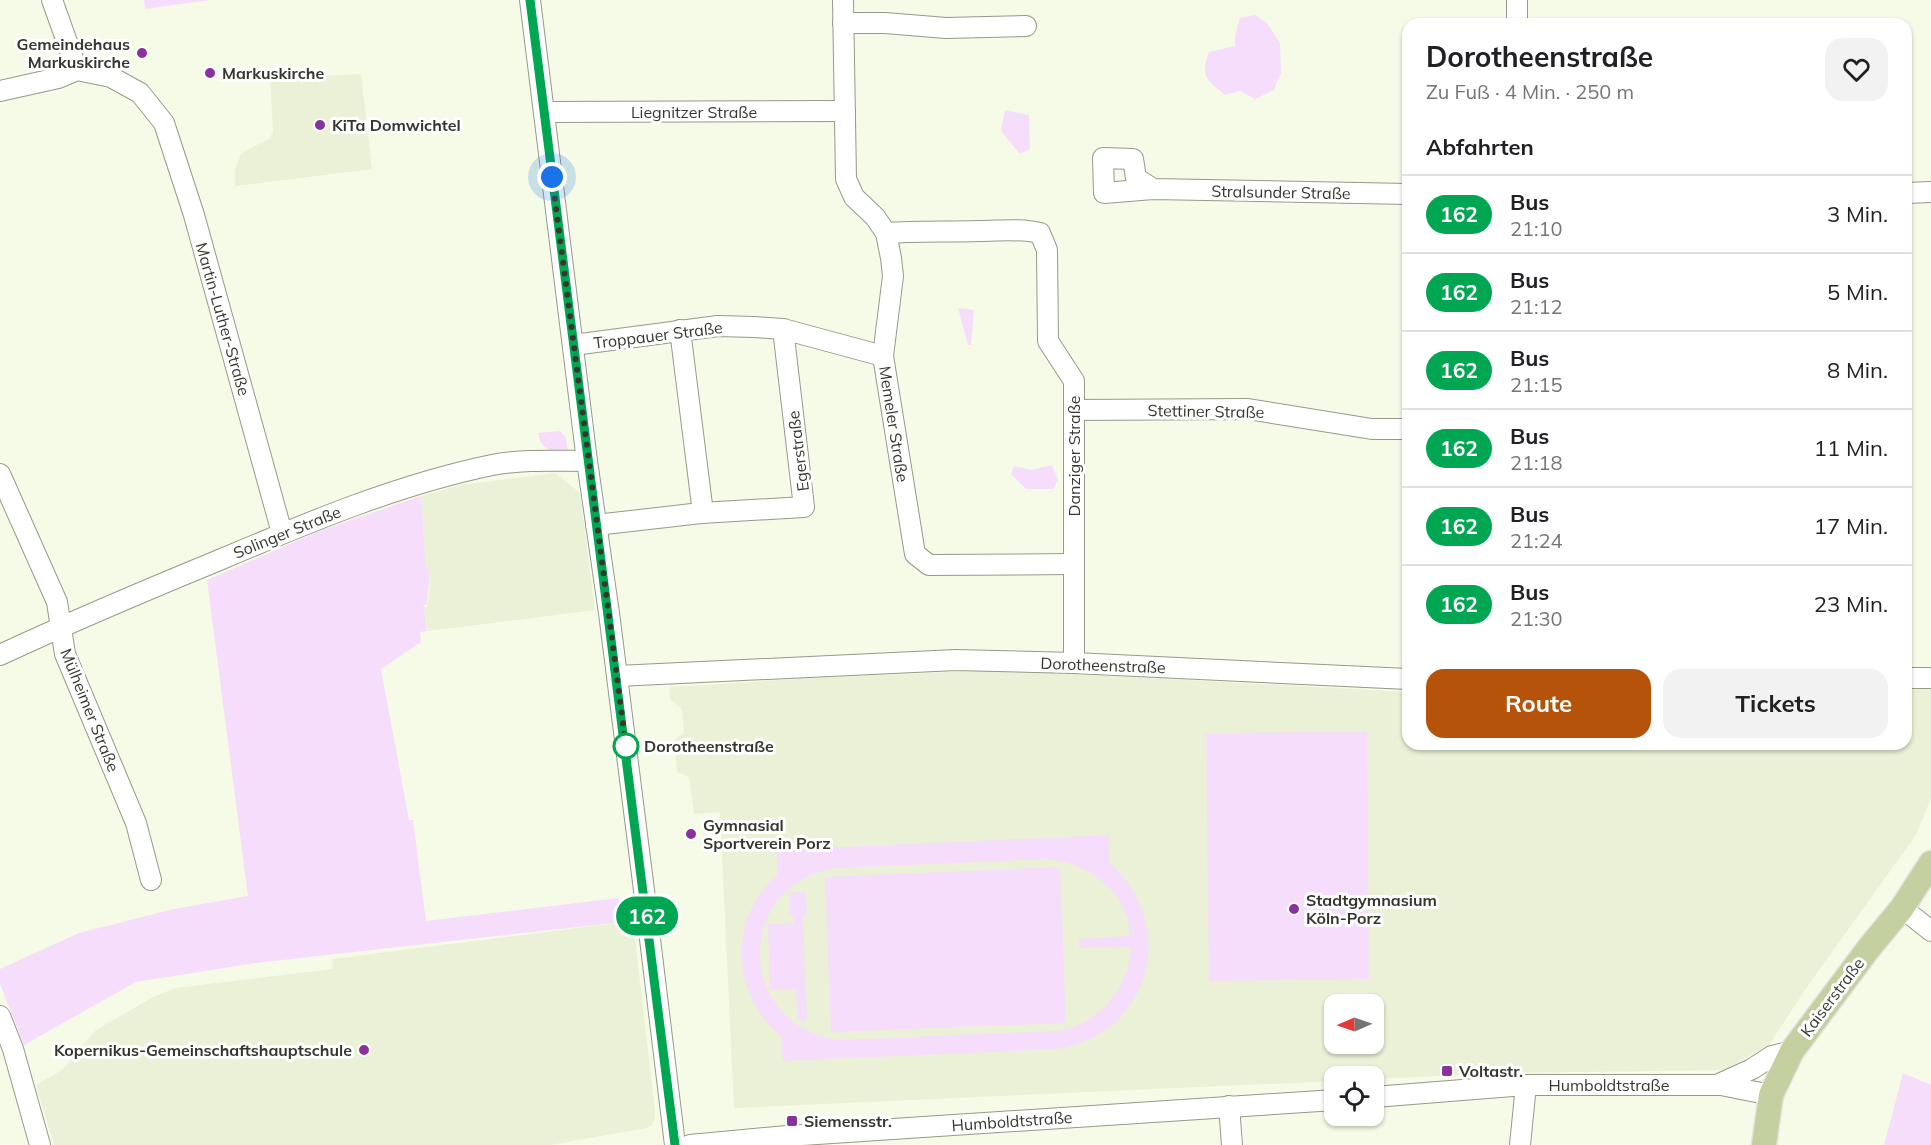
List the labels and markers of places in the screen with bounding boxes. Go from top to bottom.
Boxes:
place label: Gemeindehaus Markuskirche [17,34,130,72]
marker: Gemeindehaus Markuskirche [135,46,149,60]
place label: Markuskirche [222,63,324,83]
marker: Markuskirche [203,66,217,80]
place label: KiTa Domwichtel [332,115,461,135]
marker: KiTa Domwichtel [313,118,327,132]
marker: Dorotheenstraße [613,733,639,759]
place label: Dorotheenstraße [644,736,774,756]
place label: Gymnasial Sportverein Porz [703,815,831,853]
marker: Gymnasial Sportverein Porz [684,827,698,841]
place label: Stadtgymnasium Köln-Porz [1306,890,1437,928]
marker: Stadtgymnasium Köln-Porz [1287,902,1301,916]
place label: Kopernikus-Gemeinschaftshauptschule [54,1040,352,1060]
marker: Kopernikus-Gemeinschaftshauptschule [357,1043,371,1057]
place label: Voltastr. [1458,1061,1523,1081]
marker: Voltastr. [1440,1064,1454,1078]
place label: Siemensstr. [804,1111,892,1131]
marker: Siemensstr. [785,1114,799,1128]

